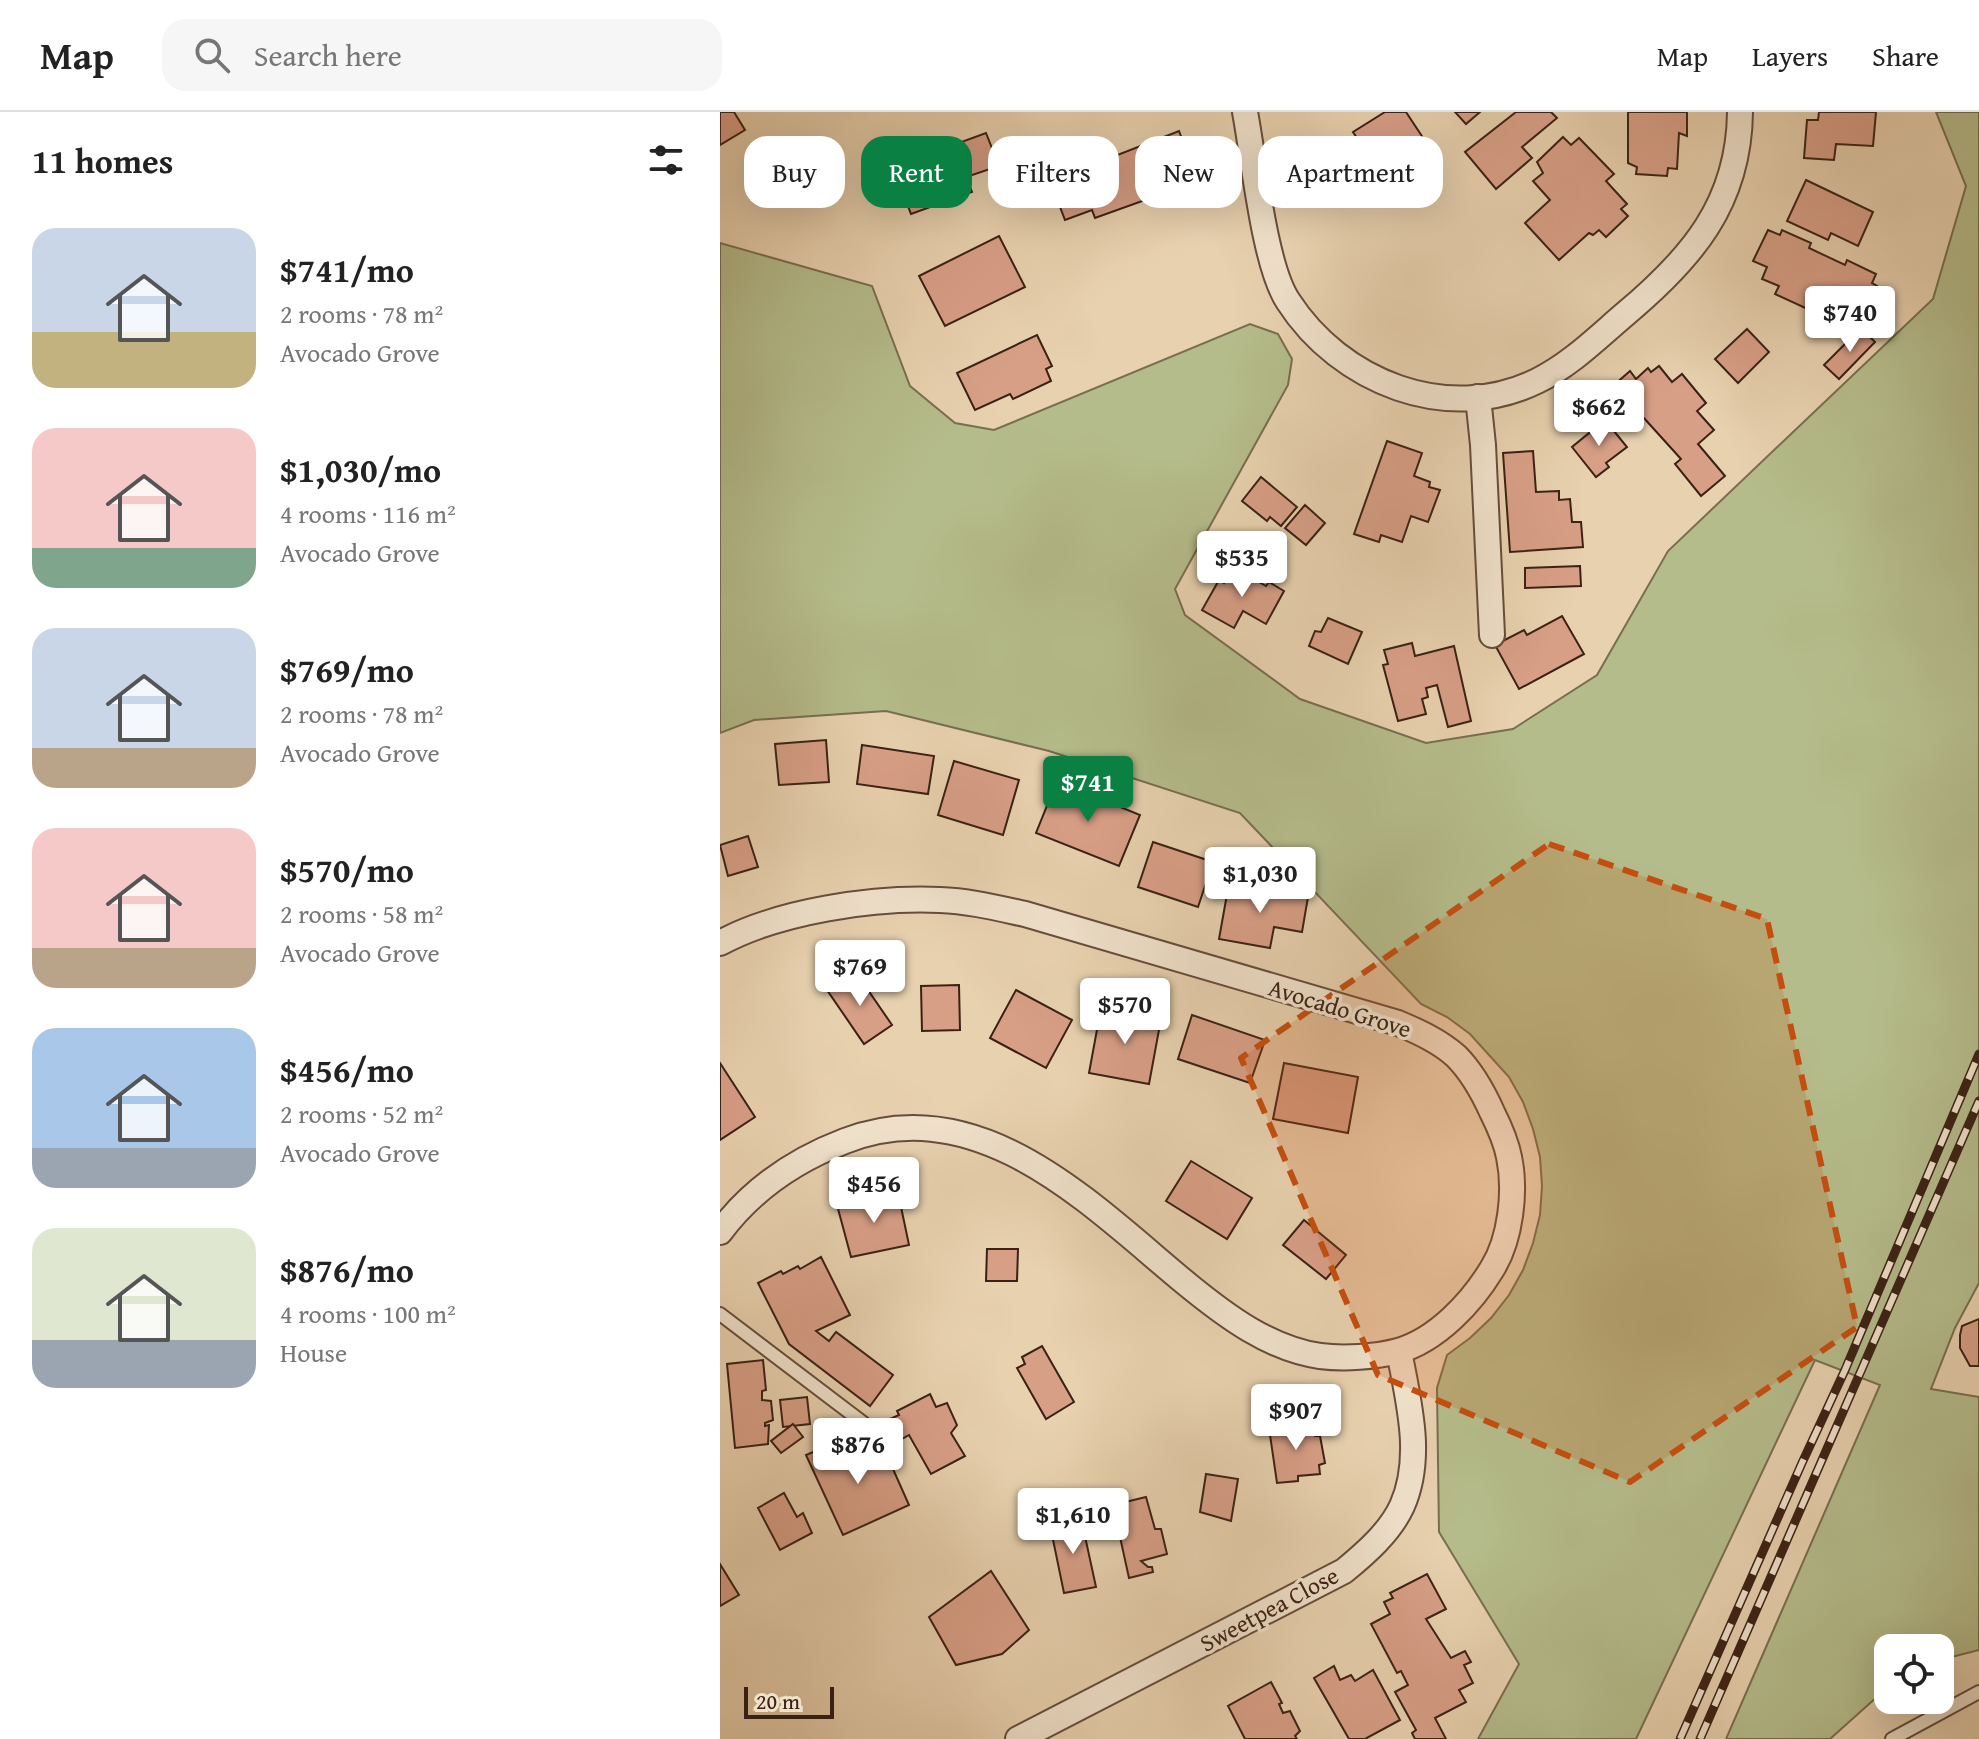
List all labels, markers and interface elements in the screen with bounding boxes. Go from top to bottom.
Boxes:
search box [162,19,722,91]
text: Map [40,27,114,83]
icon: search [190,33,234,77]
text: Search here [254,33,402,77]
text: Map [1657,35,1708,76]
text: Layers [1752,35,1828,76]
text: Share [1872,35,1939,76]
text: 11 homes [32,136,173,185]
chip: Buy [744,136,845,208]
chip: Rent [861,136,972,208]
chip: Filters [988,136,1119,208]
chip: New [1135,136,1242,208]
chip: Apartment [1258,136,1443,208]
icon: filters [644,138,688,182]
text: $741/mo [280,245,414,294]
icon: home [96,260,192,356]
pin: $740 [1803,286,1897,354]
text: $740 [1823,292,1877,331]
text: 2 rooms · 78 m² [280,294,443,333]
text: Avocado Grove [280,333,440,372]
pin: $662 [1552,380,1646,448]
text: $662 [1572,386,1626,425]
text: $1,030/mo [280,445,441,494]
icon: home [96,460,192,556]
text: 4 rooms · 116 m² [280,494,456,533]
pin: $535 [1195,531,1289,599]
text: Avocado Grove [280,533,440,572]
text: $535 [1215,537,1269,576]
text: $769/mo [280,645,414,694]
icon: home [96,660,192,756]
text: 2 rooms · 78 m² [280,694,443,733]
text: Avocado Grove [280,733,440,772]
pin: $741 [1041,756,1135,824]
text: $741 [1061,762,1115,801]
text: $570/mo [280,845,414,894]
pin: $1,030 [1195,847,1325,915]
text: $1,030 [1223,853,1297,892]
icon: home [96,860,192,956]
text: 2 rooms · 58 m² [280,894,443,933]
text: Avocado Grove [280,933,440,972]
pin: $769 [813,940,907,1008]
text: $769 [833,946,887,985]
street label: Avocado Grove [1264,970,1416,1046]
pin: $570 [1078,978,1172,1046]
text: $570 [1098,984,1152,1023]
text: $456/mo [280,1045,414,1094]
icon: home [96,1060,192,1156]
text: 2 rooms · 52 m² [280,1094,443,1133]
text: Avocado Grove [280,1133,440,1172]
pin: $456 [827,1157,921,1225]
text: $456 [847,1163,901,1202]
text: $876/mo [280,1245,414,1294]
icon: home [96,1260,192,1356]
text: 4 rooms · 100 m² [280,1294,456,1333]
text: House [280,1333,347,1372]
pin: $907 [1249,1384,1343,1452]
text: $907 [1269,1390,1323,1429]
pin: $876 [811,1418,905,1486]
text: $876 [831,1424,885,1463]
pin: $1,610 [1008,1488,1138,1556]
text: $1,610 [1036,1494,1110,1533]
street label: Sweetpea Close [1193,1558,1345,1660]
map controls [1874,1634,1954,1714]
button: locate [1874,1634,1954,1714]
scale bar [744,1683,834,1719]
text: 20 m [756,1685,800,1717]

